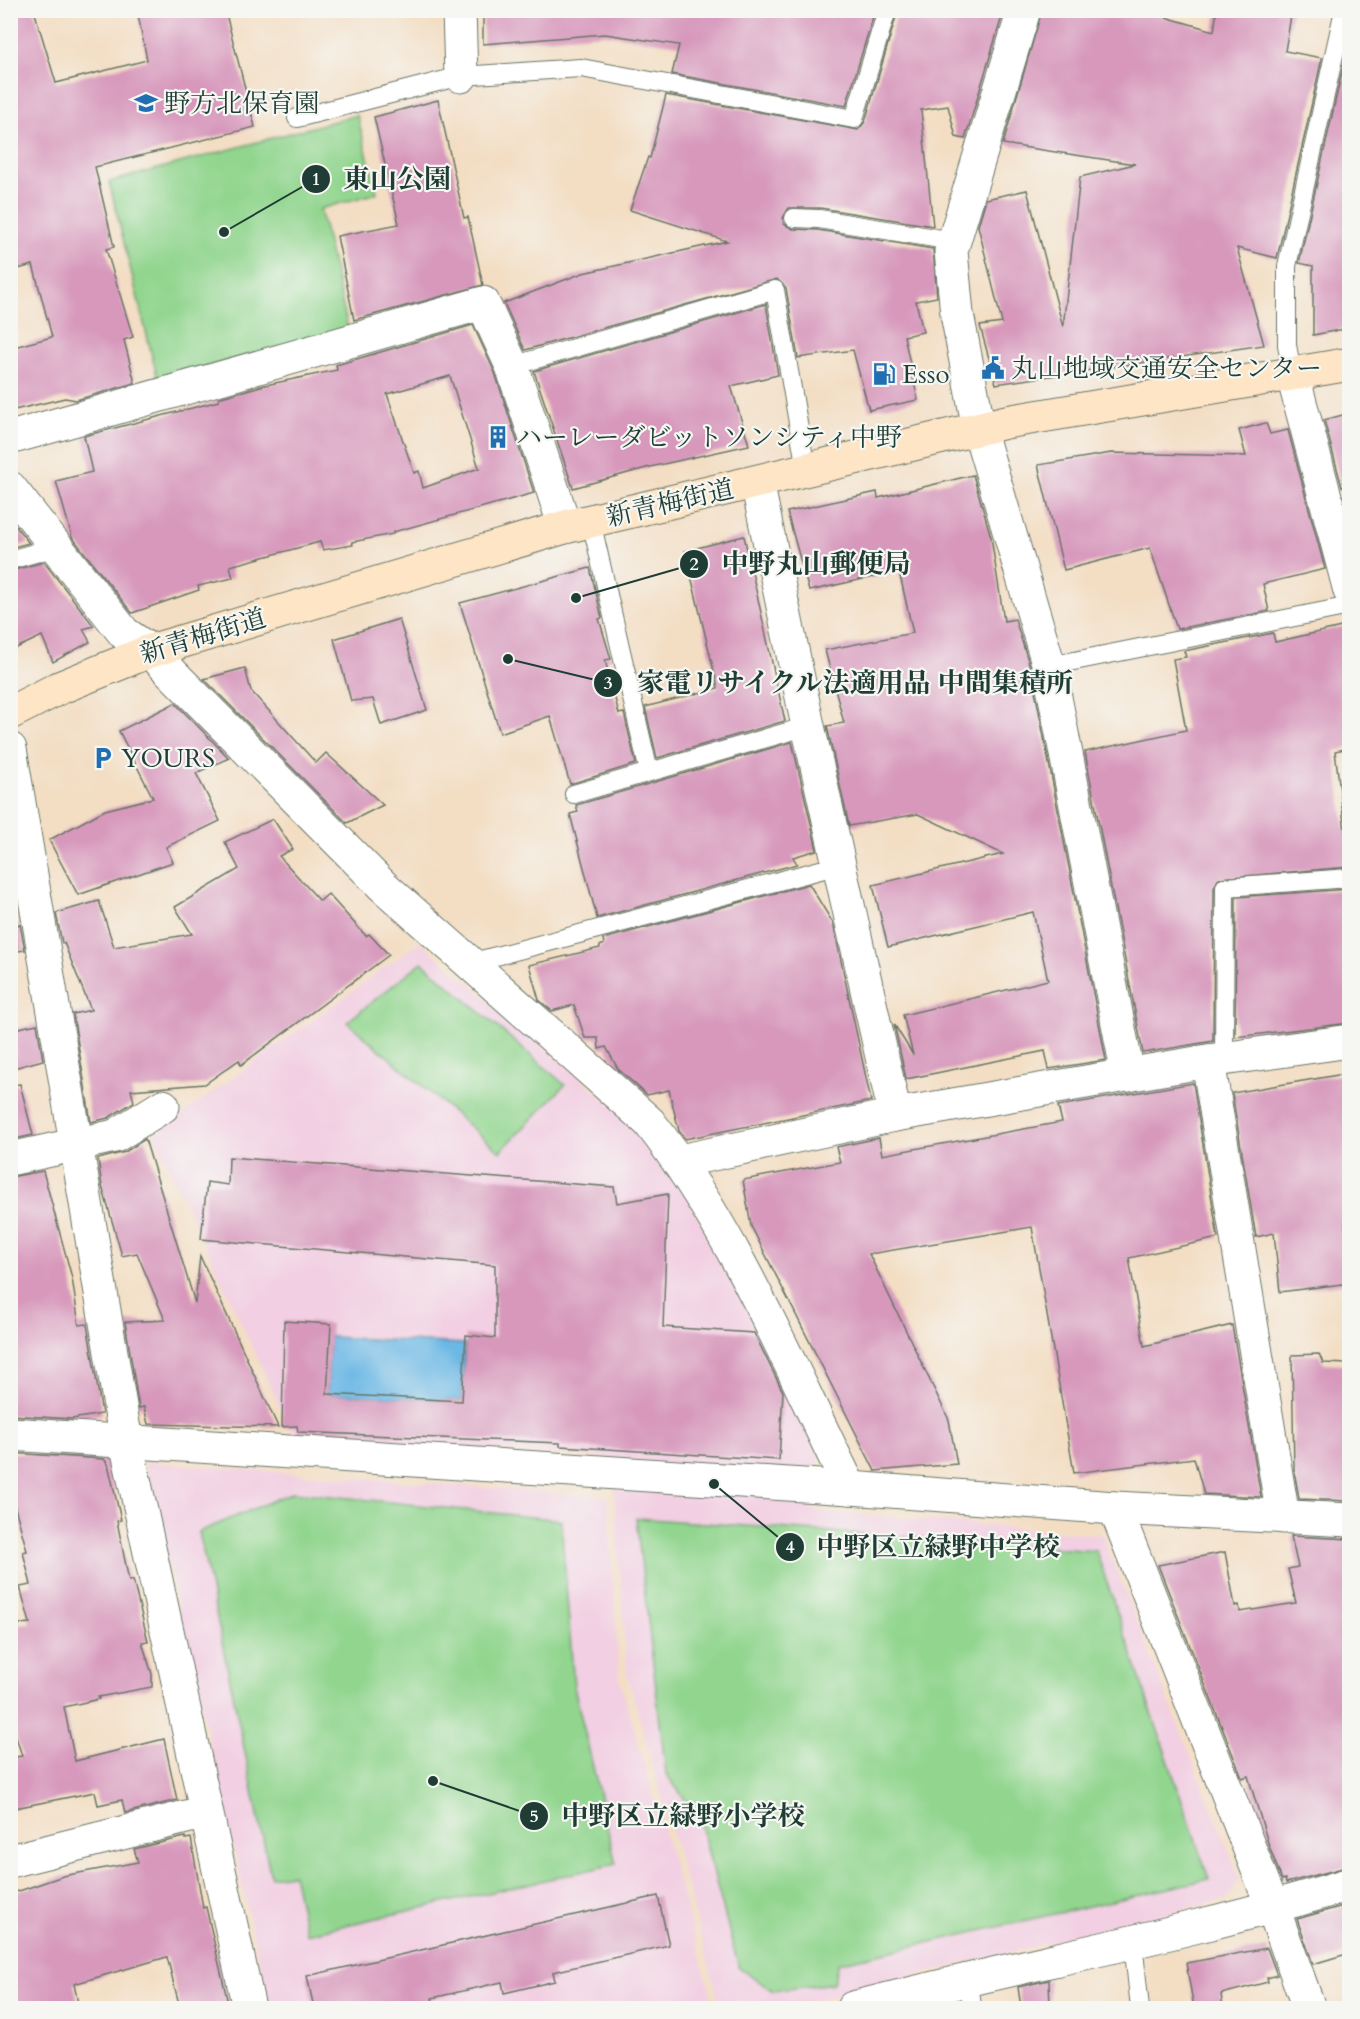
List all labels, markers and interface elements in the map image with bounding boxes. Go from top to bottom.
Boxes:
place label: 野方北保育園 [164,86,320,121]
school or university icon: 野方北保育園 [133,90,159,116]
callout: 東山公園 [301,156,463,201]
text: 東山公園 [343,161,451,198]
text: 1 [311,167,321,192]
place label: 丸山地域交通安全センター [1011,351,1322,386]
public building icon: 丸山地域交通安全センター [980,355,1006,381]
place label: Esso [902,357,950,392]
fuel station icon: Esso [871,361,897,387]
place label: ハーレーダビットソンシティ中野 [516,420,902,455]
building icon: ハーレーダビットソンシティ中野 [485,424,511,450]
street label: 新青梅街道 [603,471,737,535]
callout: 中野丸山郵便局 [679,541,922,586]
text: 中野丸山郵便局 [722,546,911,583]
text: 2 [689,552,699,577]
street label: 新青梅街道 [136,600,270,672]
callout: 家電リサイクル法適用品 中間集積所 [593,660,1086,705]
text: 家電リサイクル法適用品 中間集積所 [637,665,1073,702]
text: 3 [603,671,613,696]
place label: YOURS [121,741,215,776]
parking icon: YOURS [90,745,116,771]
callout: 中野区立緑野中学校 [775,1524,1072,1569]
text: 中野区立緑野中学校 [817,1529,1060,1566]
text: 4 [785,1535,795,1560]
callout: 中野区立緑野小学校 [519,1793,816,1838]
text: 中野区立緑野小学校 [562,1798,805,1835]
text: 5 [529,1804,539,1829]

